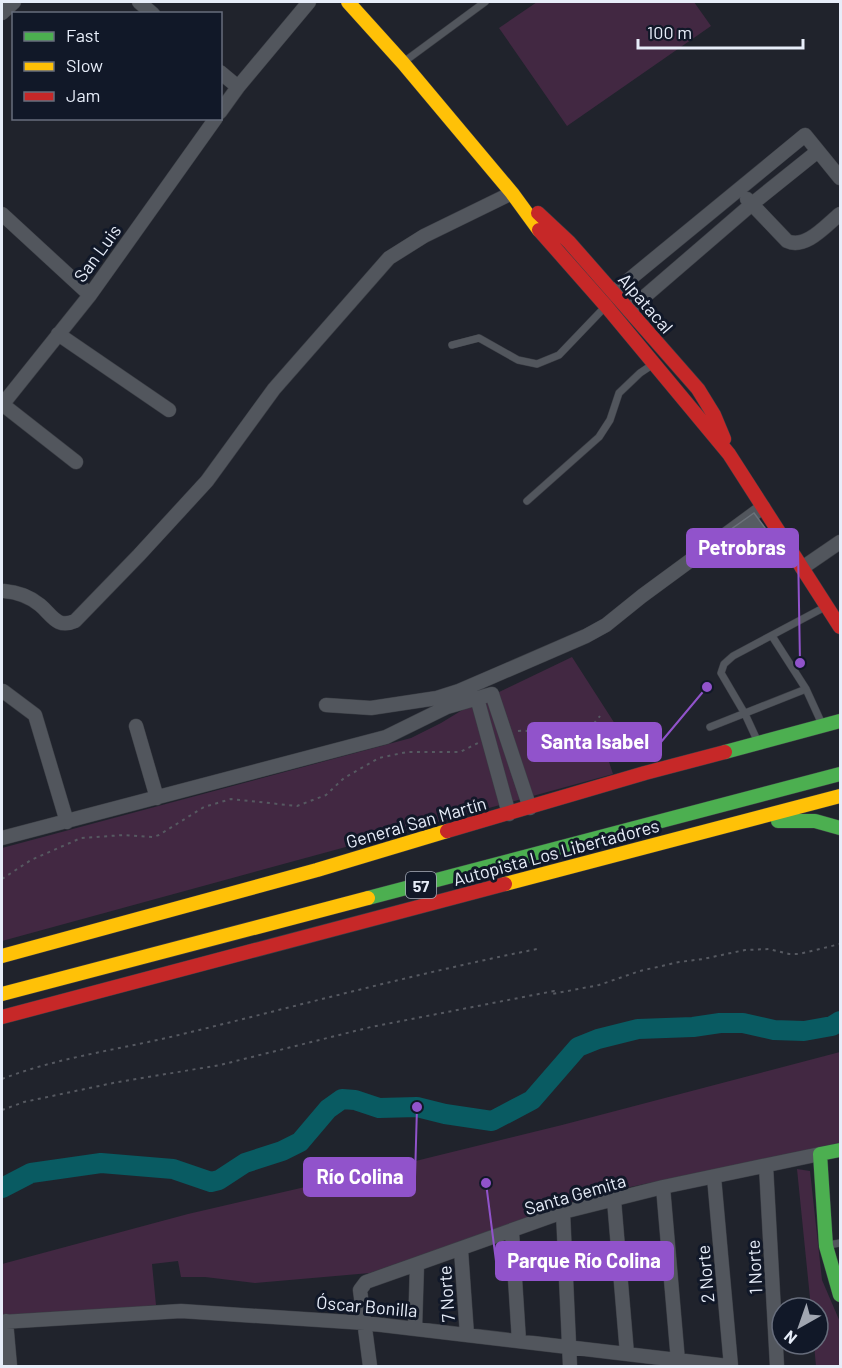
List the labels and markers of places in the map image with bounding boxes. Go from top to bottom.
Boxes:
callout: Petrobras [687,529,798,567]
callout: Santa Isabel [528,723,661,761]
callout: Río Colina [304,1158,415,1196]
callout: Parque Río Colina [496,1242,673,1280]

